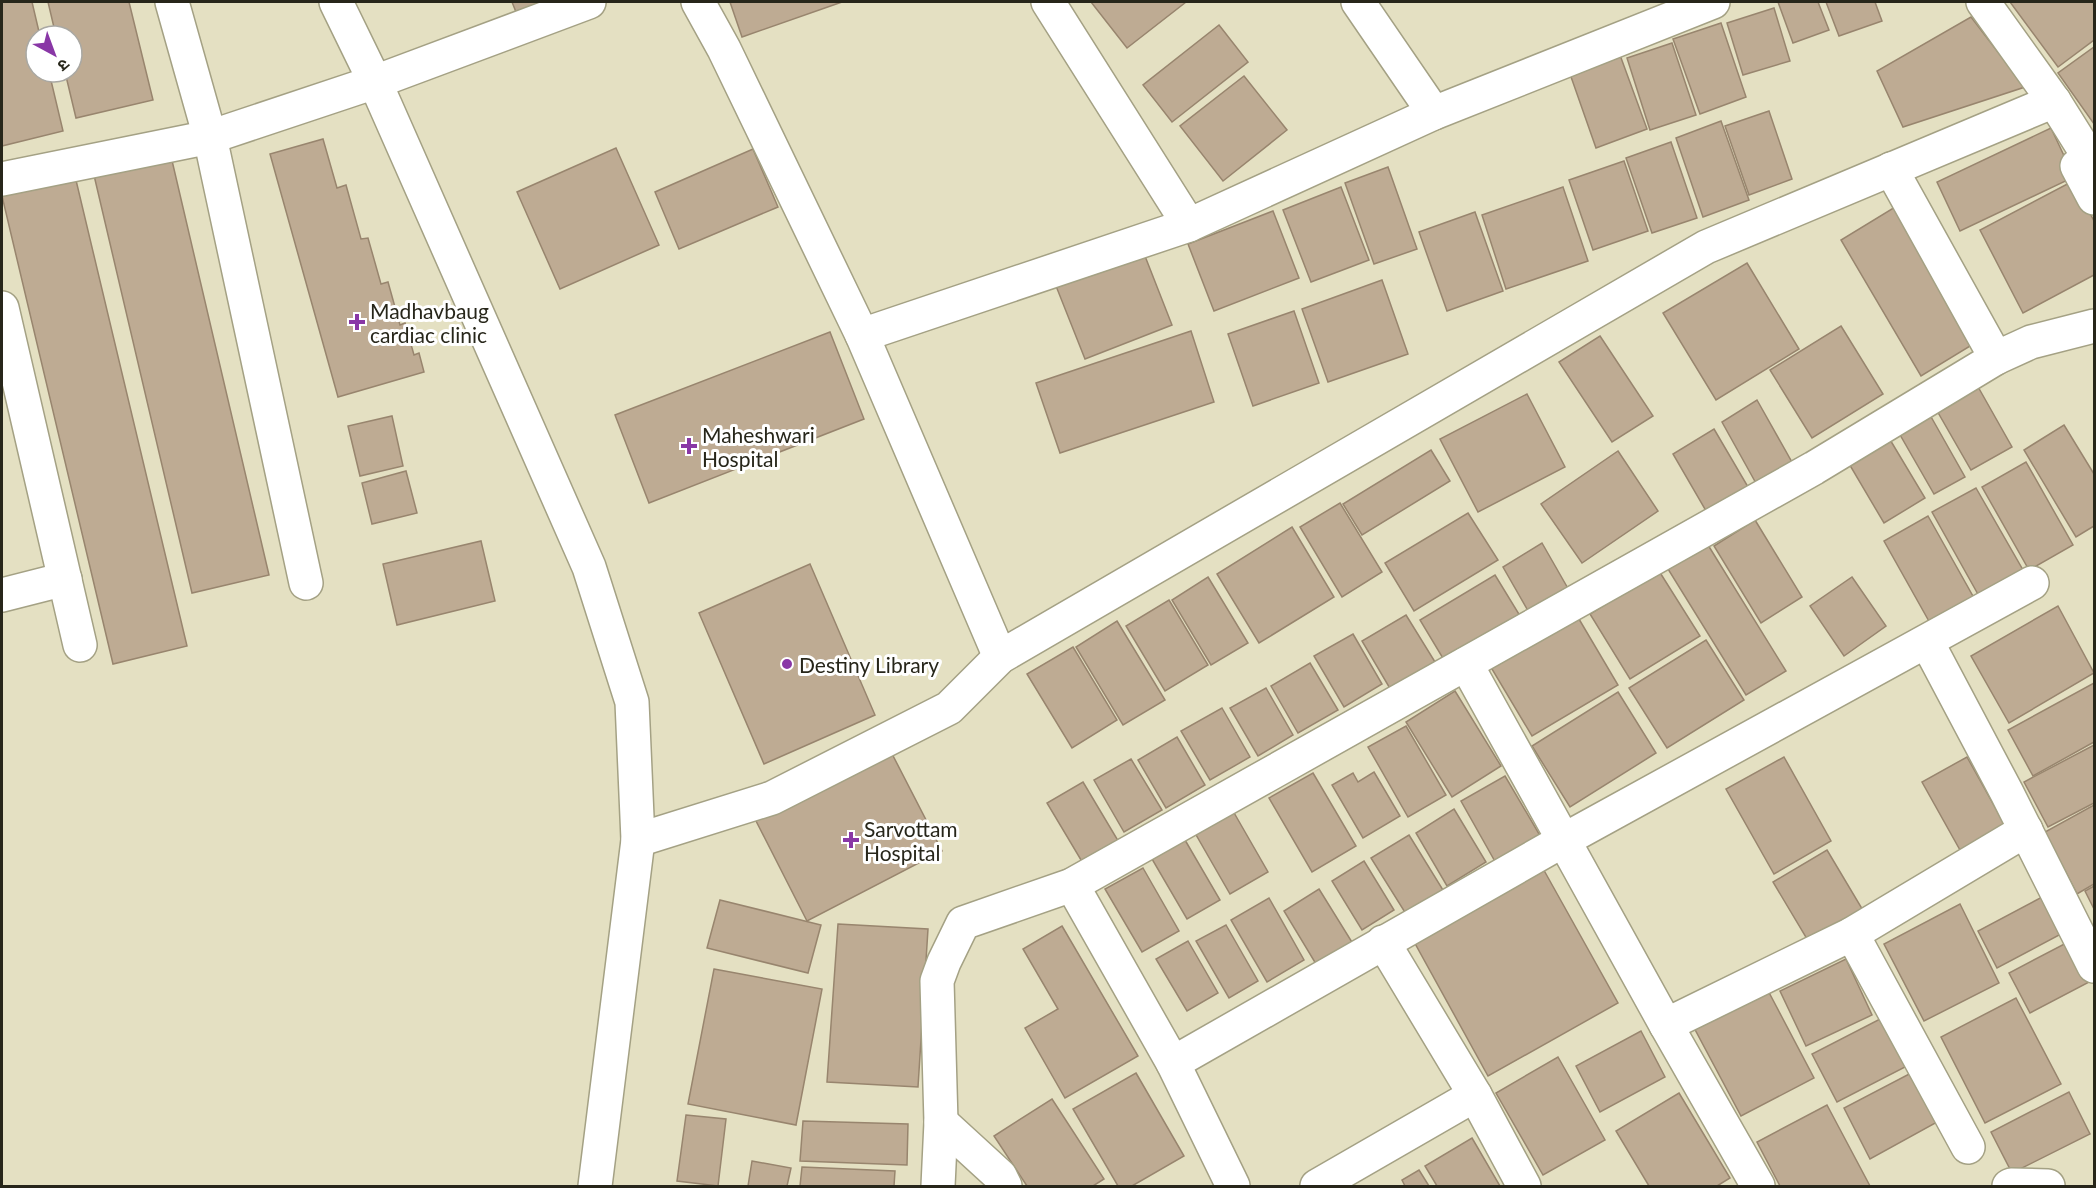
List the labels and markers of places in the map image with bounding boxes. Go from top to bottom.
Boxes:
place label: Madhavbaug cardiac clinic [370,298,489,347]
marker: Madhavbaug cardiac clinic [348,313,366,331]
place label: Maheshwari Hospital [702,422,815,471]
marker: Maheshwari Hospital [680,437,698,455]
place label: Destiny Library [799,652,939,677]
marker: Destiny Library [780,657,794,671]
place label: Sarvottam Hospital [864,816,958,865]
marker: Sarvottam Hospital [842,831,860,849]

